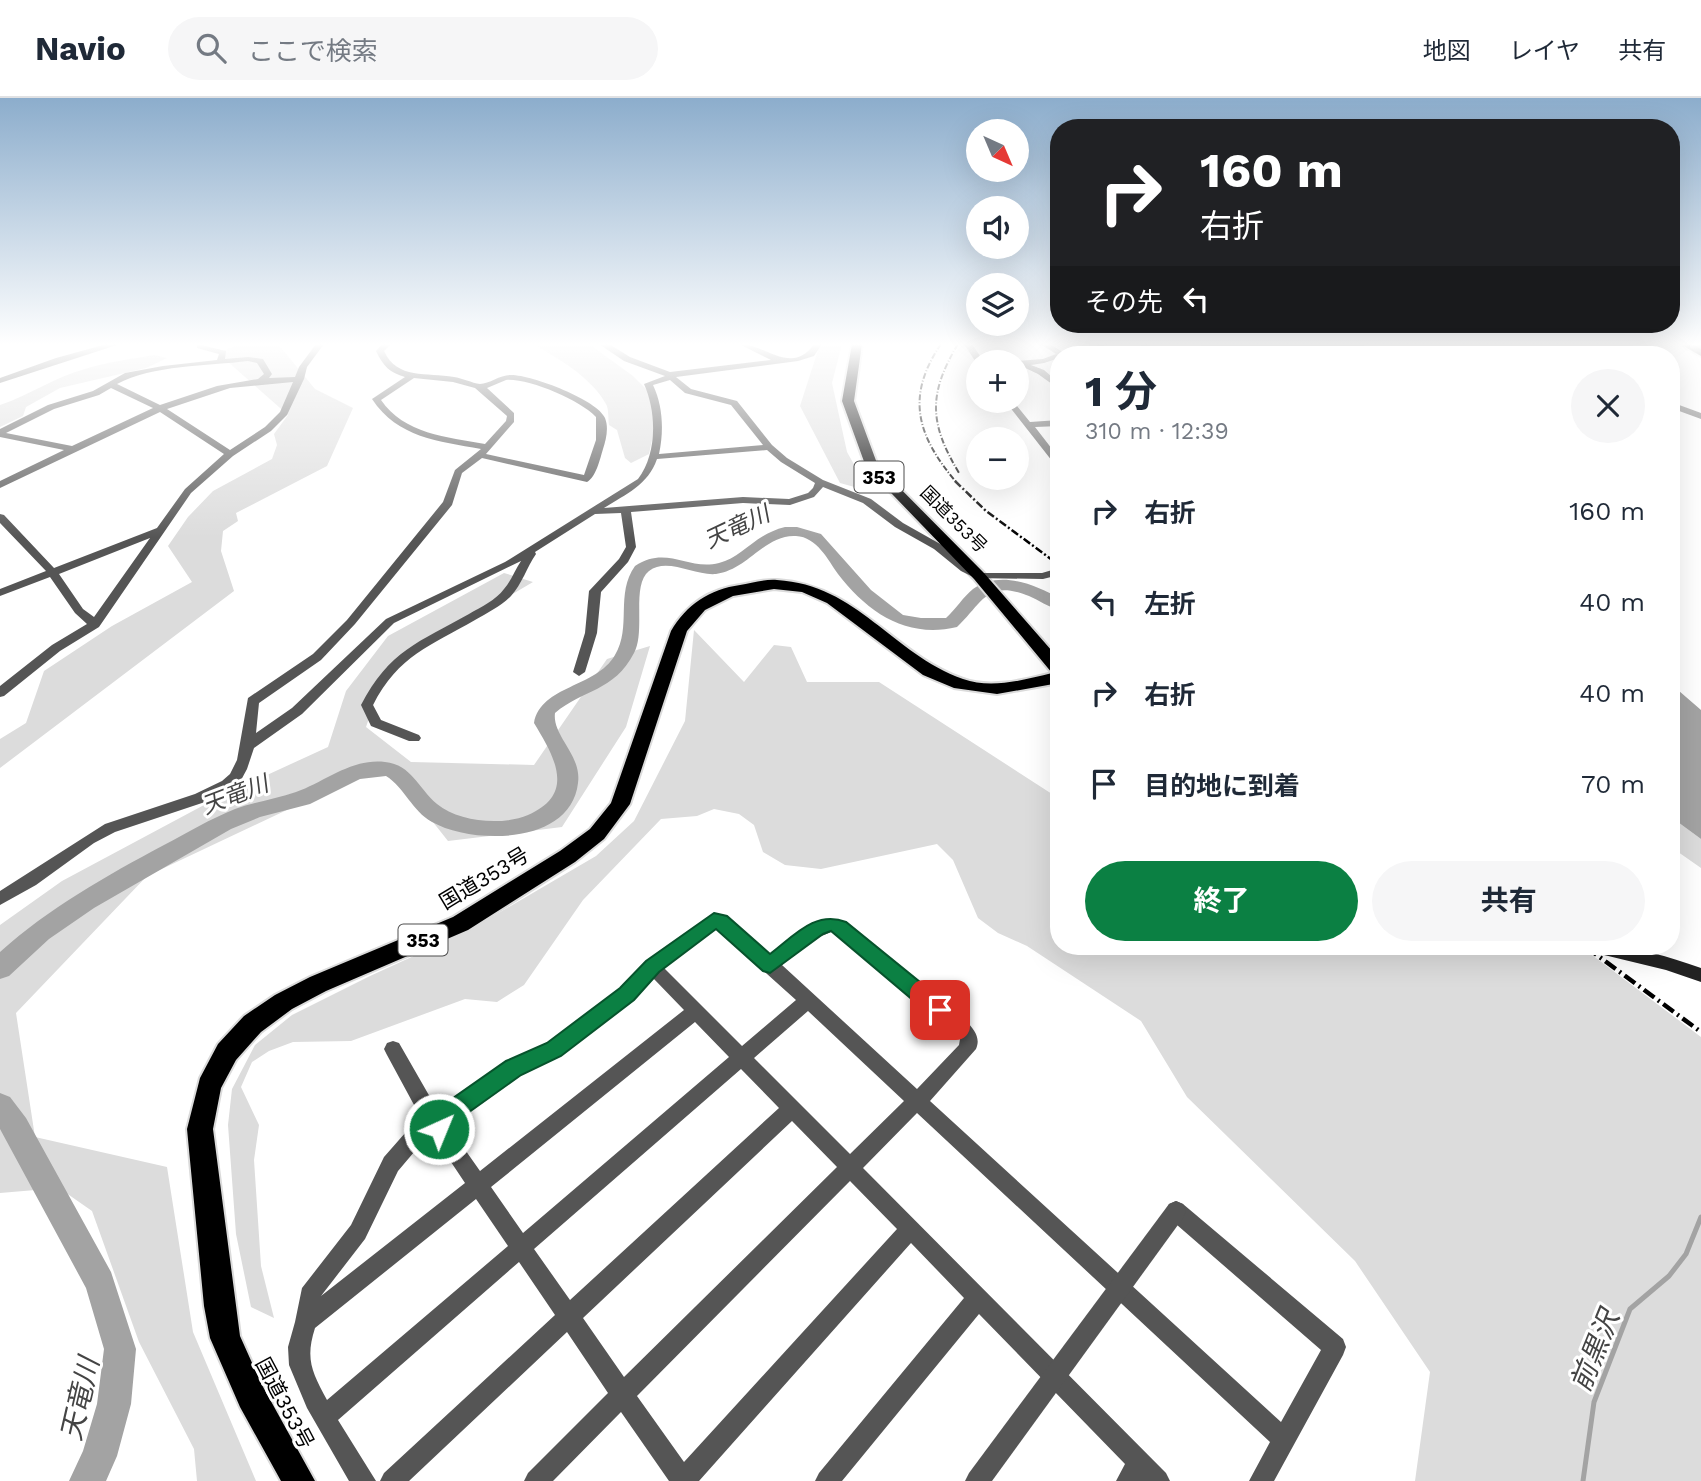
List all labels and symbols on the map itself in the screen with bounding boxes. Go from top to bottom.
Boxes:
north arrow [966,119,1029,182]
road number: 353 [854,462,903,492]
street label: 国道353号 [916,481,992,557]
water label: 天竜川 [700,499,777,554]
water label: 天竜川 [198,769,275,820]
street label: 国道353号 [435,842,533,914]
road number: 353 [398,925,448,956]
pin [910,980,970,1040]
position arrow [402,1092,476,1166]
water label: 前黒沢 [1564,1302,1628,1396]
water label: 天竜川 [54,1351,106,1444]
street label: 国道353号 [251,1353,319,1453]

